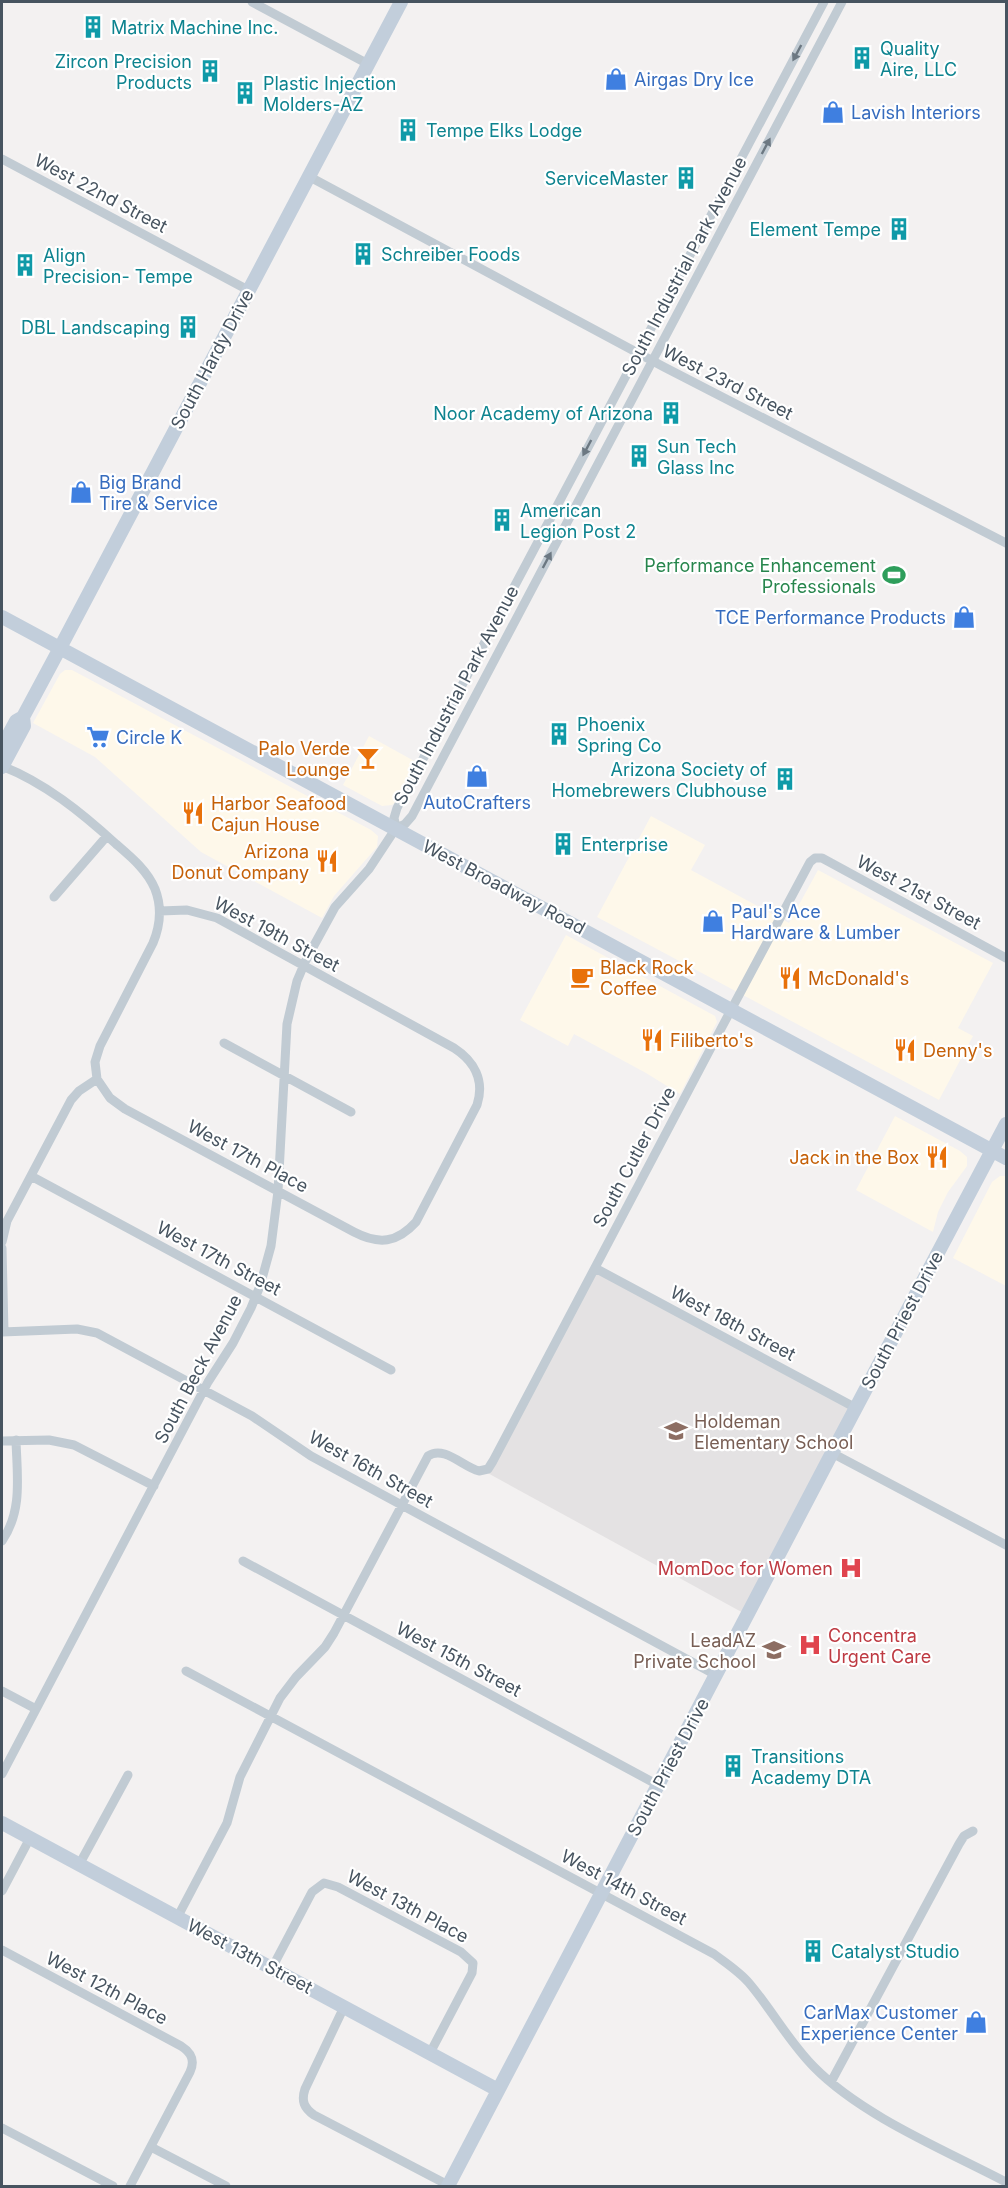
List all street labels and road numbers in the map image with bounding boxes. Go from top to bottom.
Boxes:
street label: West 22nd Street [31,149,171,237]
street label: South Industrial Park Avenue [617,153,751,379]
street label: South Hardy Drive [166,285,258,433]
street label: West 23rd Street [659,340,797,424]
street label: South Industrial Park Avenue [389,582,523,808]
street label: West Broadway Road [419,835,589,939]
street label: West 21st Street [853,850,985,934]
street label: West 19th Street [211,892,343,976]
street label: South Cutler Drive [588,1083,680,1231]
street label: West 17th Place [184,1115,312,1197]
street label: West 17th Street [153,1216,285,1300]
street label: South Priest Drive [857,1247,947,1393]
street label: West 18th Street [667,1281,799,1365]
street label: South Beck Avenue [150,1291,246,1447]
street label: West 16th Street [305,1426,437,1512]
street label: West 15th Street [393,1617,525,1701]
street label: South Priest Drive [623,1694,713,1840]
street label: West 14th Street [558,1845,690,1929]
street label: West 13th Place [344,1865,472,1947]
street label: West 13th Street [184,1914,316,1998]
street label: West 12th Place [43,1947,171,2029]

